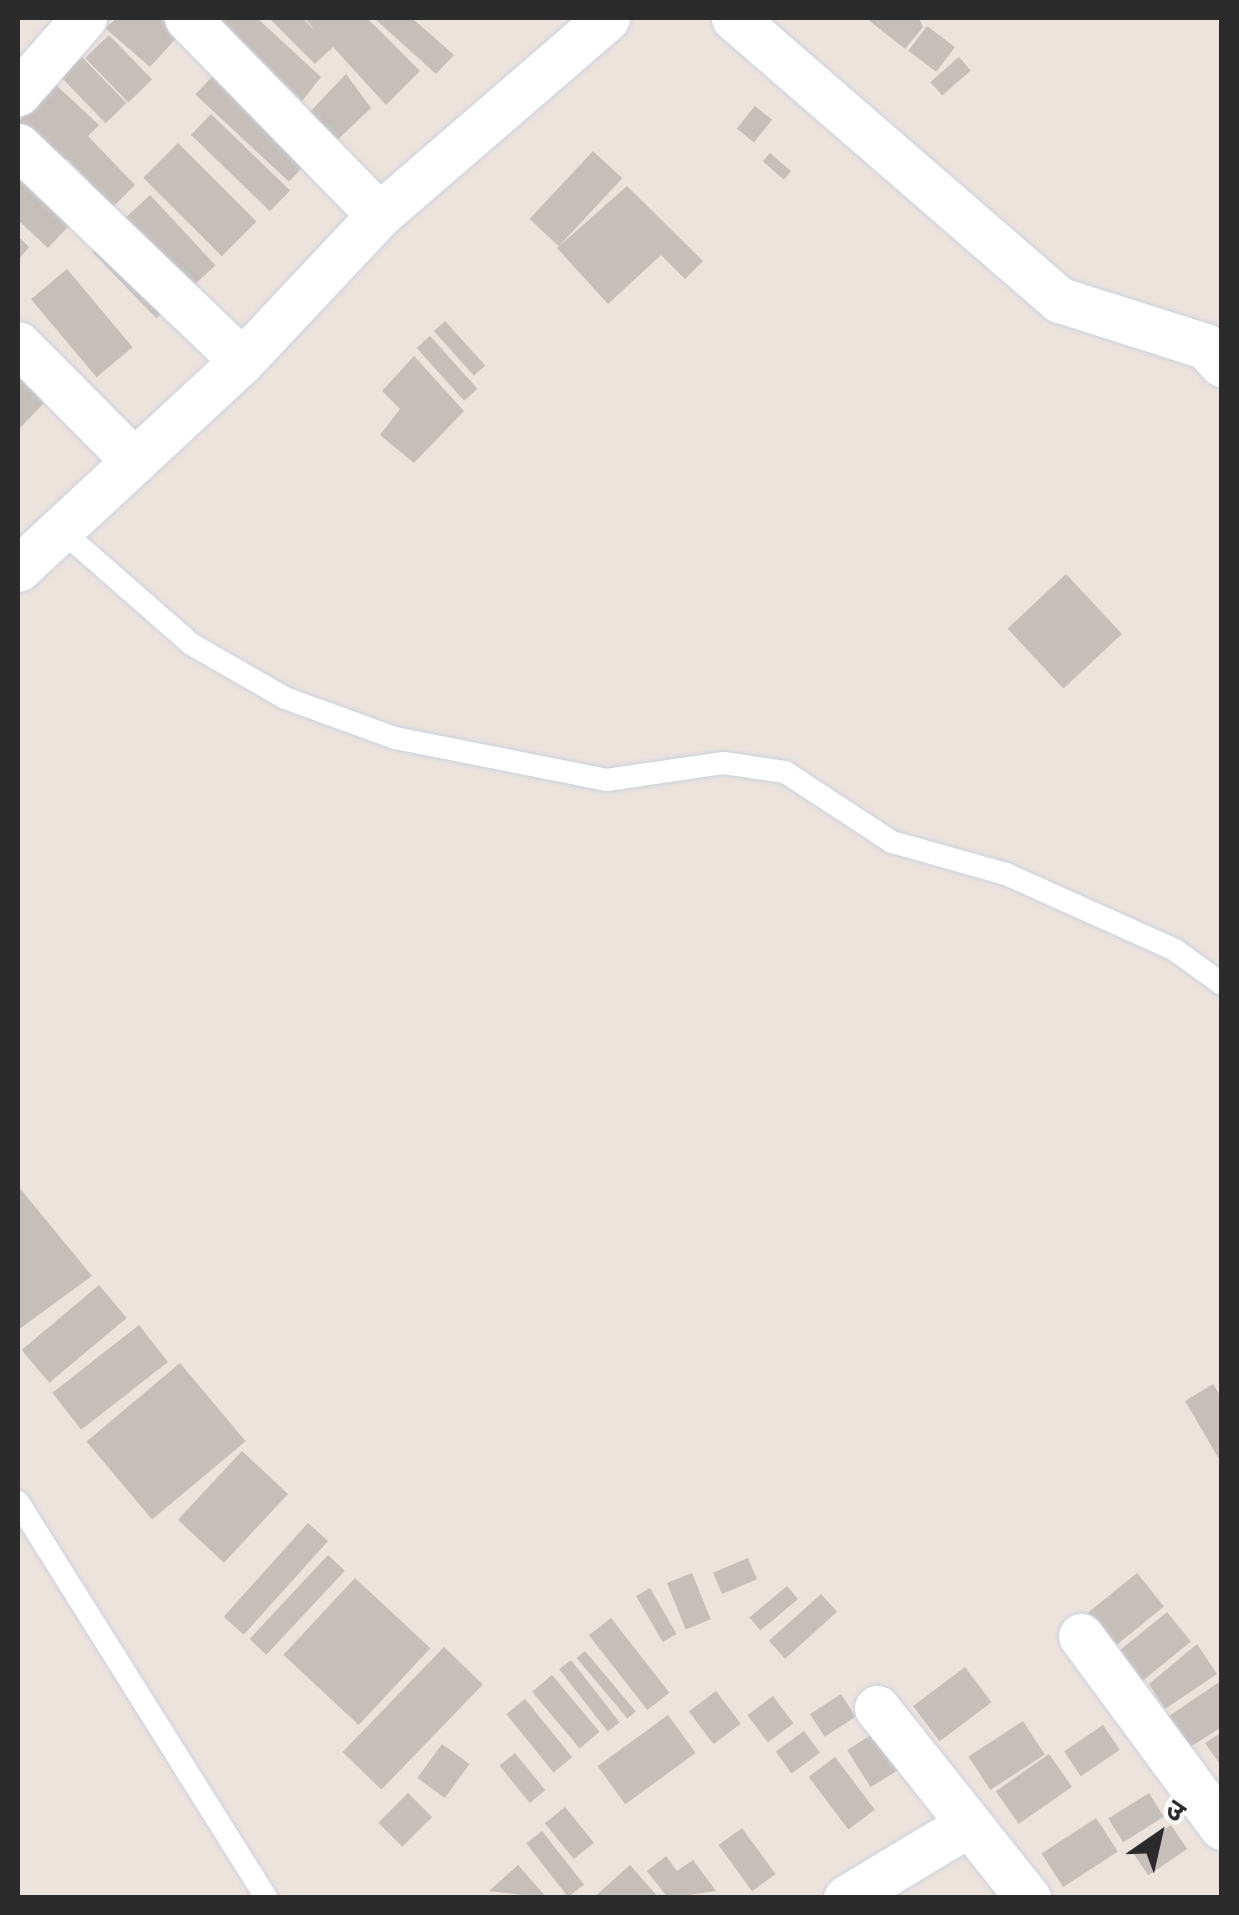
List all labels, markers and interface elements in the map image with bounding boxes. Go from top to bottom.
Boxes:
north arrow [1109,1785,1209,1885]
text: उ [1157,1787,1195,1832]

